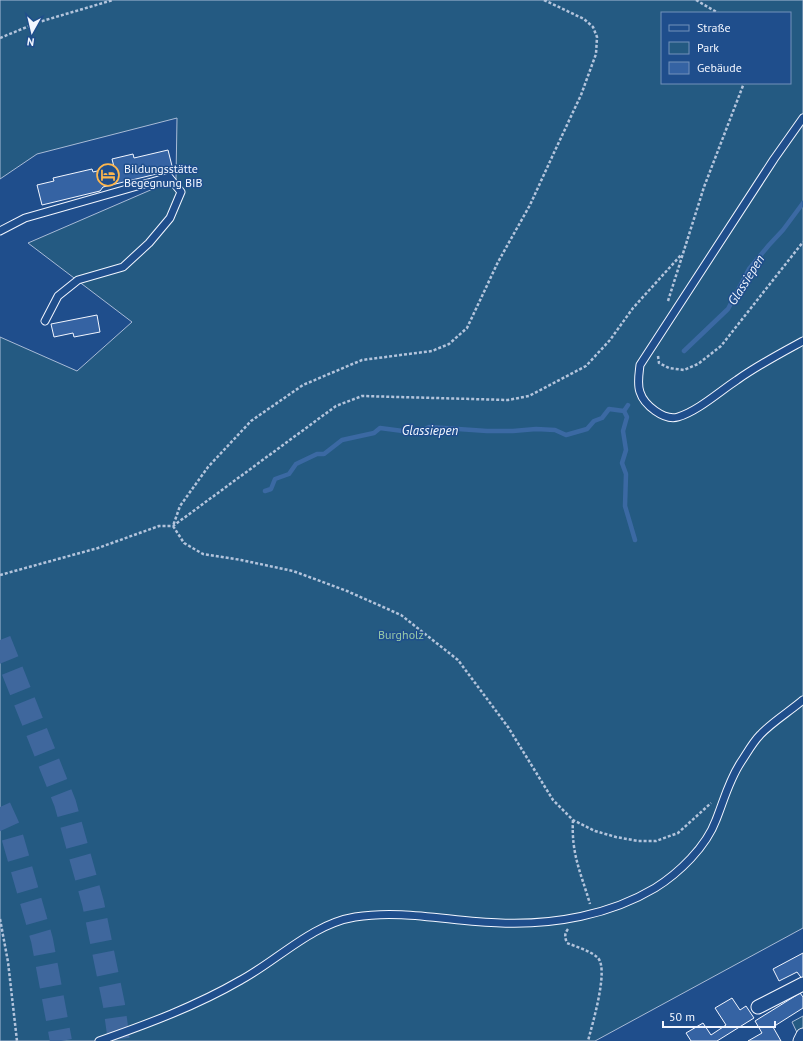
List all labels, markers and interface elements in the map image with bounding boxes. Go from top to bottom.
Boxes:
north arrow [12,12,52,52]
legend [661,12,791,84]
text: Straße [697,20,731,35]
text: N [26,34,35,49]
text: Park [697,40,719,55]
text: Gebäude [697,60,742,75]
place label: Bildungsstätte Begegnung BIB [124,161,203,190]
hotel icon: Bildungsstätte Begegnung BIB [95,162,121,188]
water label: Glassiepen [724,251,768,308]
water label: Glassiepen [402,422,458,439]
park label: Burgholz [378,627,424,642]
scale bar [663,1003,775,1029]
text: 50 m [669,1009,695,1024]

